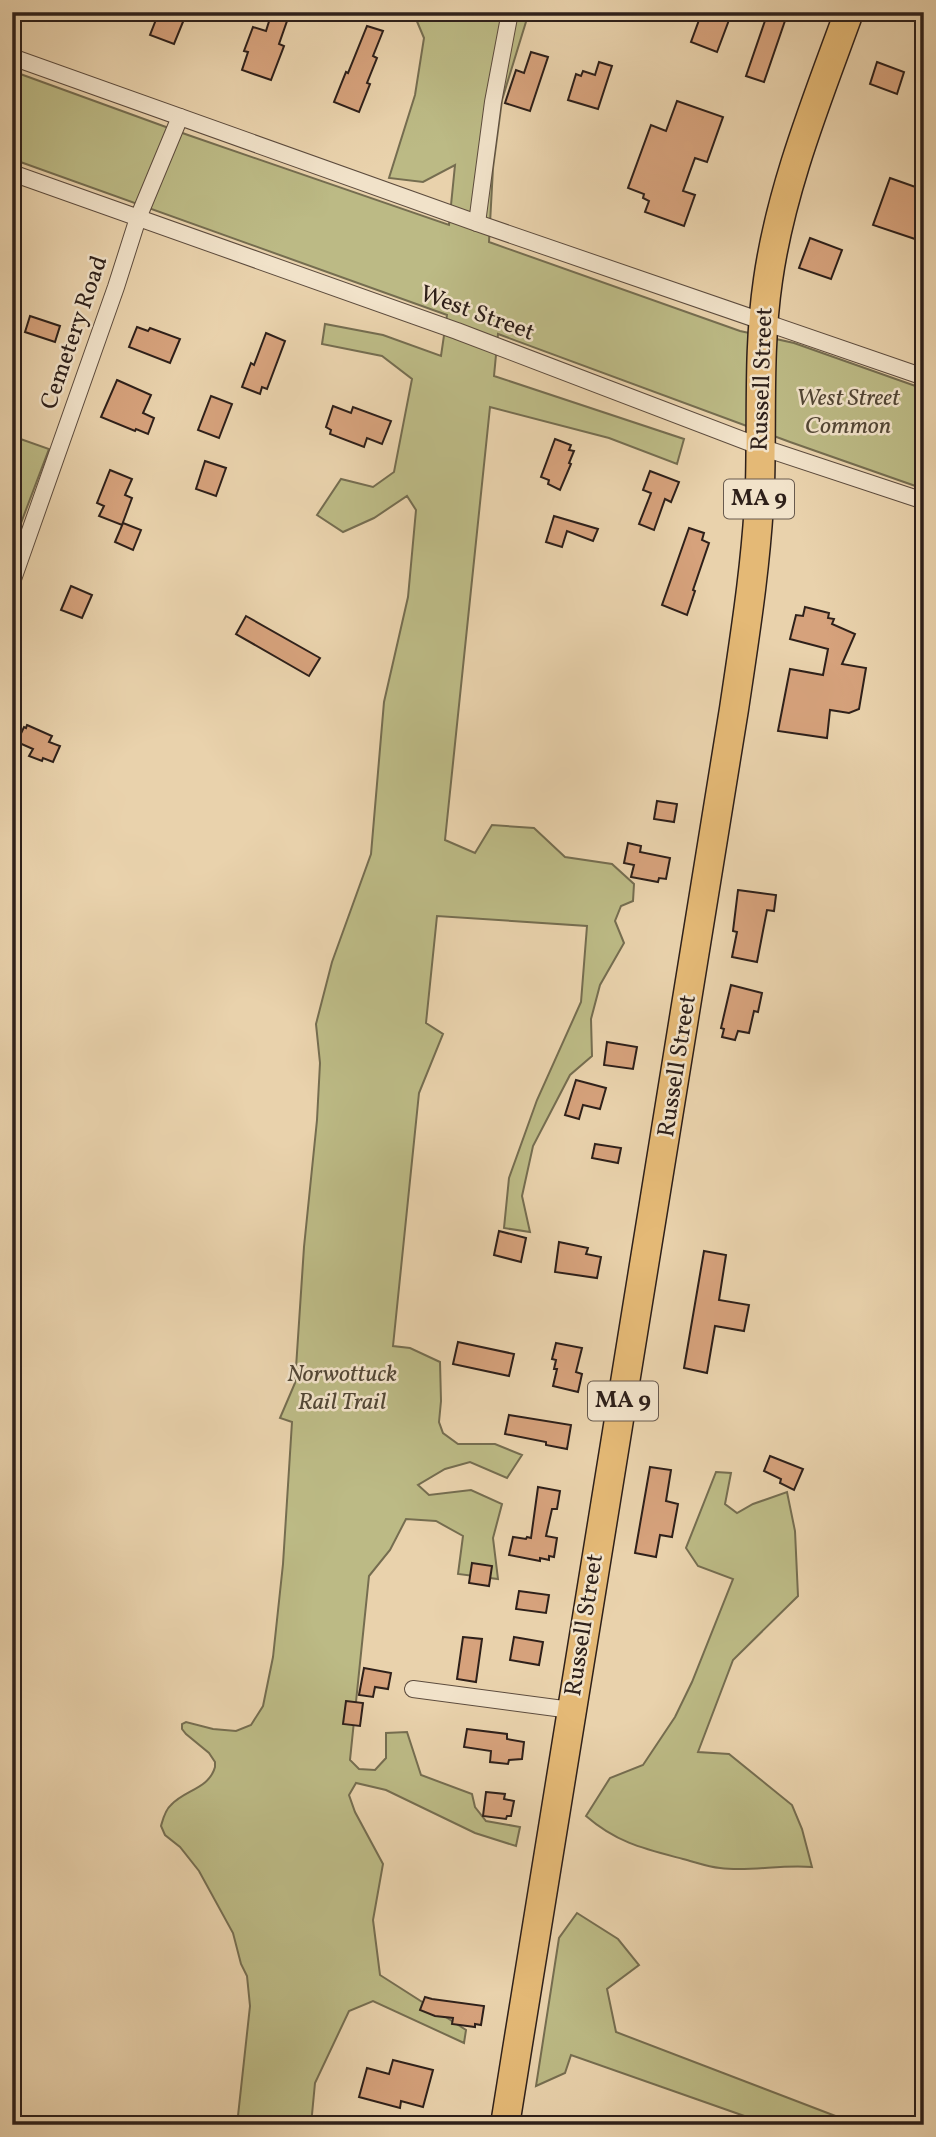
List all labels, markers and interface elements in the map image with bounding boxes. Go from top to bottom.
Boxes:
street label: Cemetery Road [33,252,117,414]
street label: West Street [415,278,539,350]
street label: Russell Street [743,306,783,452]
park label: West Street Common [796,382,901,444]
road number: MA 9 [724,480,794,519]
street label: Russell Street [650,992,706,1140]
park label: Norwottuck Rail Trail [287,1358,397,1420]
road number: MA 9 [588,1382,658,1420]
street label: Russell Street [557,1551,613,1699]

